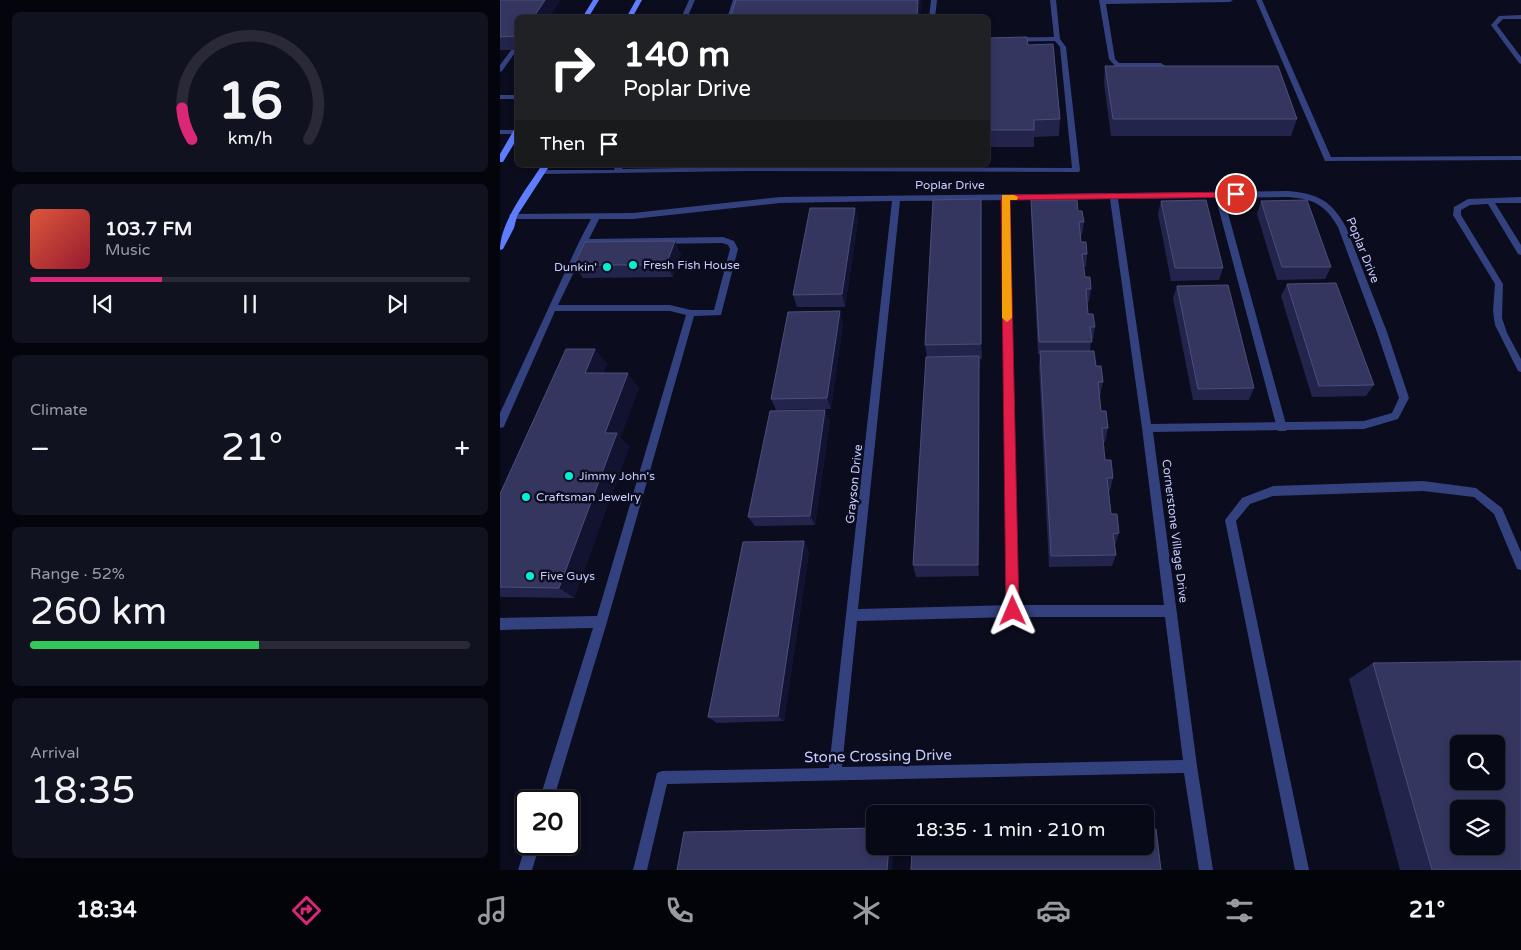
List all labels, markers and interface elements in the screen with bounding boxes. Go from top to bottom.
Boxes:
text: 140 m [623,34,730,76]
icon: right [540,35,605,100]
text: 16 [217,70,283,133]
text: Poplar Drive [623,76,751,102]
text: km/h [228,128,272,149]
icon: arrive [595,130,623,158]
text: Then [540,133,585,155]
pin [1215,173,1257,215]
street label: Poplar Drive [915,178,985,192]
icon: arrive [1222,180,1250,208]
street label: Poplar Drive [1343,215,1383,285]
text: 103.7 FM [105,218,192,240]
text: Music [105,240,150,260]
place label: Fresh Fish House [643,258,740,272]
marker: Fresh Fish House [627,259,639,271]
place label: Dunkin' [554,260,597,274]
marker: Dunkin' [601,261,613,273]
icon: previous [89,290,117,318]
icon: pause [236,290,264,318]
icon: next [383,290,411,318]
text: Climate [30,400,88,420]
text: 21° [221,425,283,471]
text: − [30,432,50,466]
text: + [454,432,470,466]
street label: Grayson Drive [843,443,865,524]
street label: Cornerstone Village Drive [1159,458,1191,604]
place label: Jimmy John's [579,469,655,483]
marker: Jimmy John's [563,470,575,482]
place label: Craftsman Jewelry [536,490,642,504]
marker: Craftsman Jewelry [520,491,532,503]
text: Range · 52% [30,564,125,584]
place label: Five Guys [540,569,595,583]
marker: Five Guys [524,570,536,582]
position arrow [986,584,1038,636]
text: 260 km [30,589,167,635]
map controls [1450,735,1505,855]
button: search [1450,735,1505,790]
text: Arrival [30,743,79,763]
street label: Stone Crossing Drive [804,746,952,766]
text: 18:35 [30,768,135,814]
speed limit sign: 20 [515,790,580,855]
button: layers [1450,800,1505,855]
text: 18:35 · 1 min · 210 m [914,819,1106,841]
icon: directions [289,893,324,928]
icon: music [475,893,510,928]
icon: phone [662,893,697,928]
icon: climate [849,893,884,928]
icon: car [1036,893,1071,928]
icon: filters [1222,893,1257,928]
text: 18:34 [76,897,137,923]
text: 21° [1409,897,1445,923]

